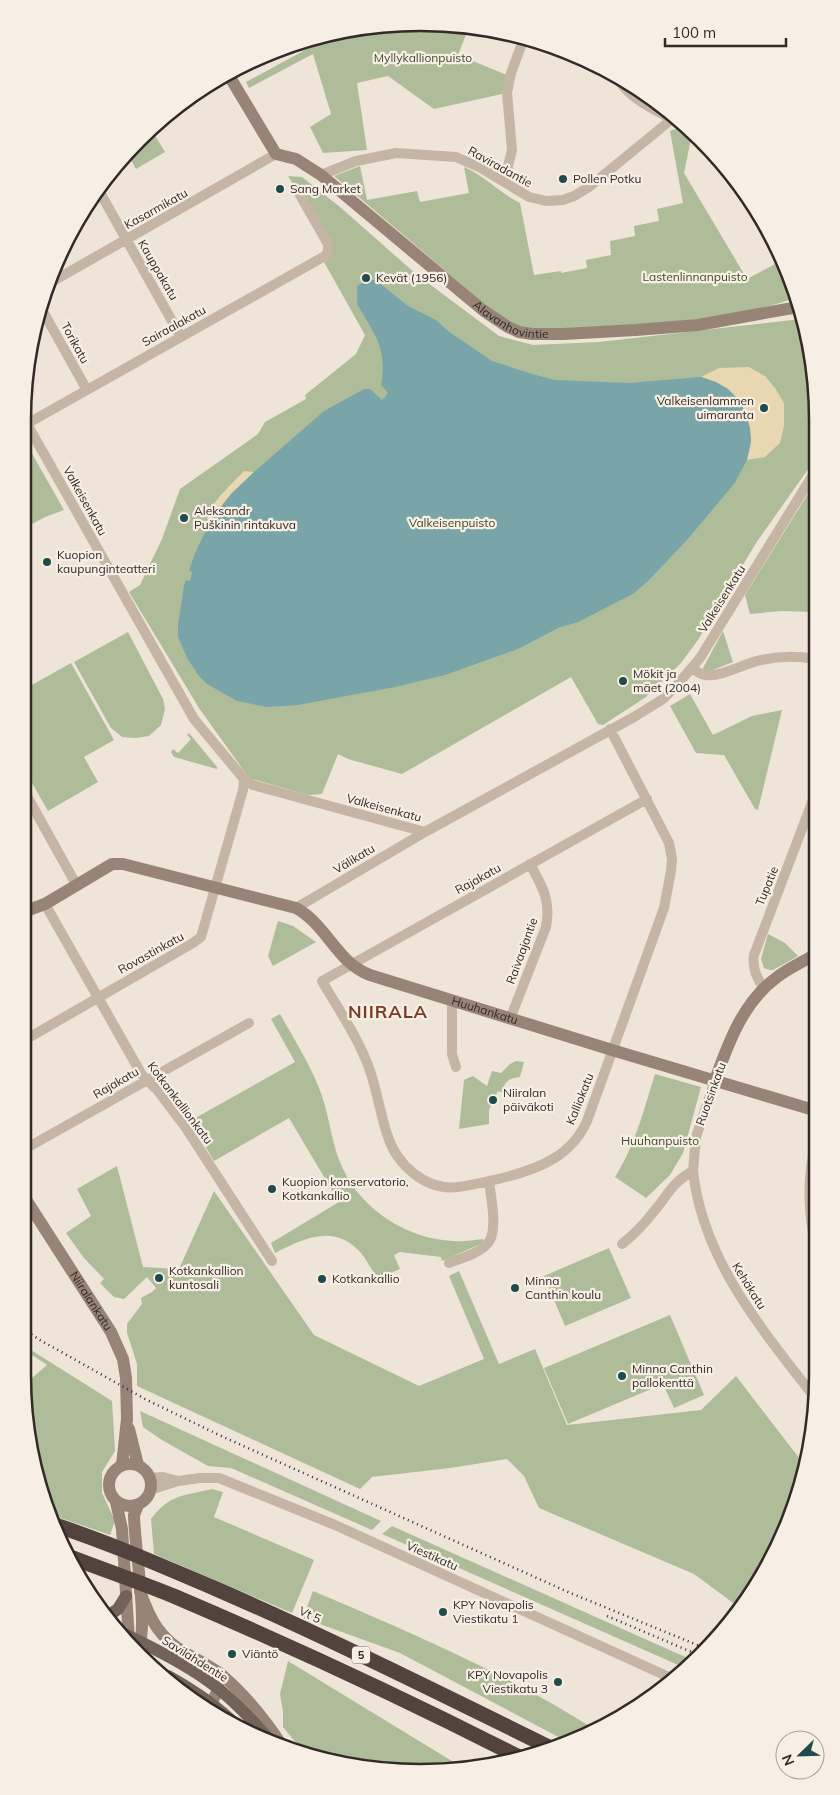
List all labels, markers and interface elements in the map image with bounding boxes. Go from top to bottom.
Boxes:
scale bar [665,15,786,47]
text: 100 m [672,23,716,42]
park label: Myllykallionpuisto [374,50,472,65]
street label: Raviradantie [465,143,535,190]
place label: Pollen Potku [573,171,641,186]
marker: Pollen Potku [557,173,569,185]
place label: Sang Market [290,181,361,196]
marker: Sang Market [274,183,286,195]
street label: Kasarmikatu [121,185,190,232]
street label: Kauppakatu [135,237,182,303]
park label: Lastenlinnanpuisto [642,269,748,284]
place label: Kevät (1956) [376,270,447,285]
marker: Kevät (1956) [360,272,372,284]
street label: Alavanhovintie [470,297,549,341]
street label: Sairaalakatu [139,302,208,349]
street label: Torikatu [58,320,93,366]
place label: Valkeisenlammen uimaranta [657,393,754,422]
marker: Valkeisenlammen uimaranta [758,402,770,414]
street label: Valkeisenkatu [60,463,111,538]
place label: Aleksandr Puškinin rintakuva [194,503,296,532]
marker: Aleksandr Puškinin rintakuva [178,512,190,524]
park label: Valkeisenpuisto [409,515,495,530]
place label: Kuopion kaupunginteatteri [57,547,155,576]
marker: Kuopion kaupunginteatteri [41,556,53,568]
street label: Valkeisenkatu [695,562,748,635]
place label: Mökit ja mäet (2004) [633,666,701,695]
marker: Mökit ja mäet (2004) [617,675,629,687]
street label: Valkeisenkatu [345,790,423,825]
street label: Välikatu [330,840,377,877]
street label: Rajakatu [452,860,503,897]
street label: Tupatie [752,864,781,908]
street label: Raivaajantie [503,916,540,986]
street label: Rovastinkatu [115,928,186,977]
street label: Huuhankatu [450,993,520,1027]
district label: NIIRALA [348,1000,428,1023]
street label: Kotkankallionkatu [145,1059,216,1147]
street label: Ruotsinkatu [692,1060,729,1128]
street label: Rajakatu [90,1064,141,1102]
street label: Kalliokatu [562,1071,597,1127]
place label: Niiralan päiväkoti [503,1085,554,1114]
marker: Niiralan päiväkoti [487,1094,499,1106]
park label: Huuhanpuisto [621,1133,699,1148]
place label: Kuopion konservatorio, Kotkankallio [282,1174,408,1203]
marker: Kuopion konservatorio, Kotkankallio [266,1183,278,1195]
street label: Kehäkatu [729,1259,770,1312]
place label: Kotkankallion kuntosali [169,1263,244,1292]
street label: Niiralankatu [67,1268,116,1333]
place label: Kotkankallio [332,1271,400,1286]
marker: Kotkankallion kuntosali [153,1272,165,1284]
marker: Kotkankallio [316,1273,328,1285]
place label: Minna Canthin koulu [525,1273,601,1302]
marker: Minna Canthin koulu [509,1282,521,1294]
place label: Minna Canthin pallokenttä [632,1361,713,1390]
marker: Minna Canthin pallokenttä [616,1370,628,1382]
street label: Viestikatu [404,1537,460,1574]
place label: KPY Novapolis Viestikatu 1 [453,1597,534,1626]
street label: Vt 5 [297,1603,324,1626]
marker: KPY Novapolis Viestikatu 1 [437,1606,449,1618]
street label: Savilahdentie [159,1632,231,1685]
place label: Viäntö [242,1646,279,1661]
road number: 5 [352,1646,370,1664]
marker: Viäntö [226,1648,238,1660]
place label: KPY Novapolis Viestikatu 3 [467,1667,548,1696]
marker: KPY Novapolis Viestikatu 3 [552,1676,564,1688]
north arrow [775,1730,825,1780]
text: N [778,1752,798,1768]

